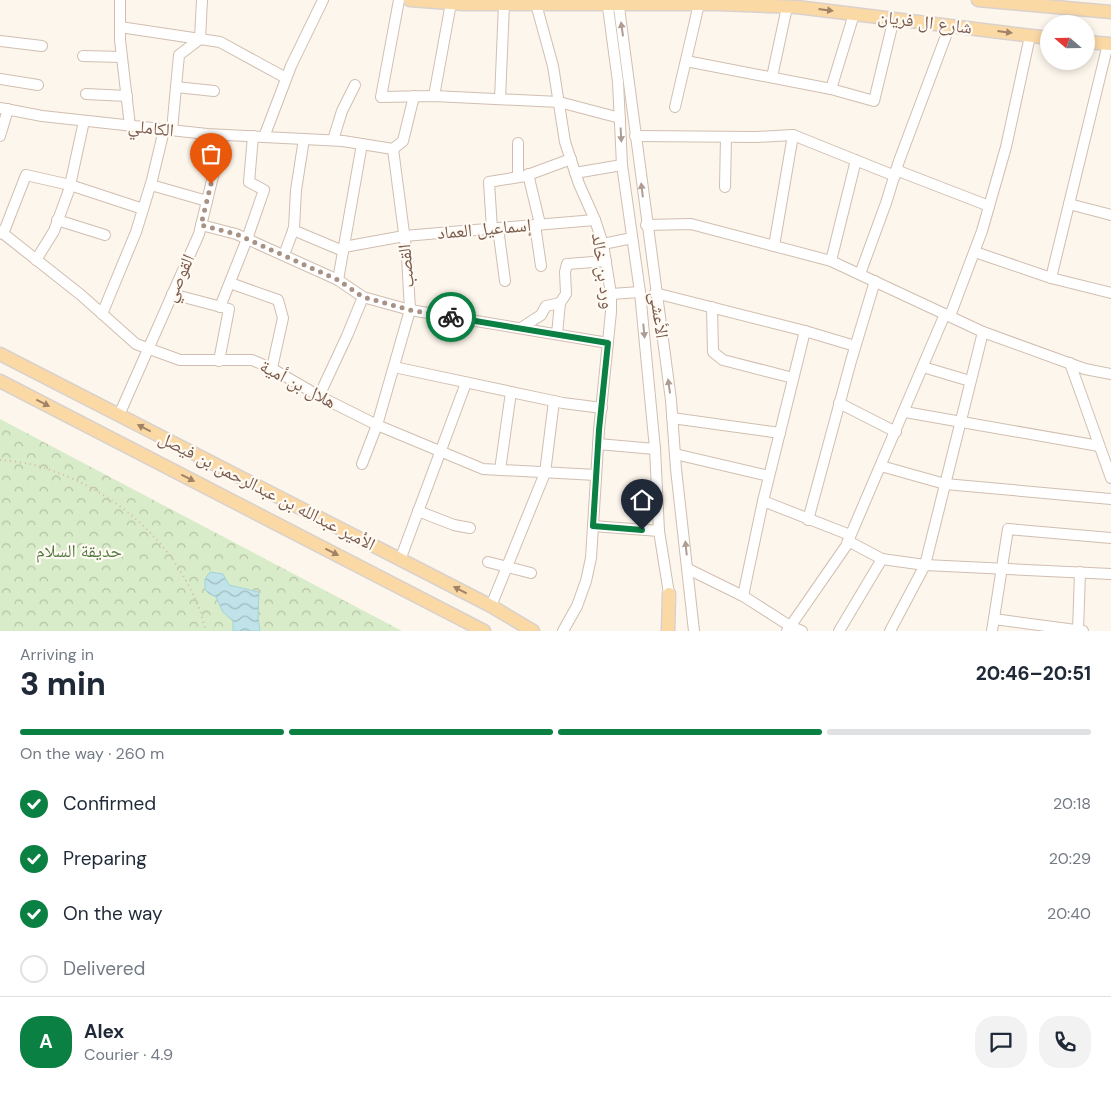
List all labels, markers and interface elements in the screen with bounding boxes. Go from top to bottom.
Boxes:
street label: شارع ال فريان [876,4,974,40]
one-way arrow [819,6,835,14]
north arrow [1040,15,1095,70]
map controls [1040,15,1095,70]
one-way arrow [618,21,626,37]
one-way arrow [997,29,1013,37]
street label: الكاملي [127,114,175,145]
one-way arrow [618,128,626,144]
pin [190,133,232,184]
icon: bag [197,140,225,168]
one-way arrow [638,182,646,198]
street label: إسماعيل العماد [436,213,532,245]
street label: ورد بن خالد [586,232,620,310]
street label: القصب [392,243,420,289]
street label: القوصي [158,250,202,307]
street label: الأعشى [644,290,674,340]
courier [426,292,476,342]
icon: bike [437,303,465,331]
one-way arrow [640,324,648,340]
street label: هلال بن أمية [256,354,340,414]
one-way arrow [664,378,672,394]
one-way arrow [36,399,51,407]
one-way arrow [137,424,151,432]
street label: الأمير عبدالله بن عبدالرحمن بن فيصل [154,426,380,556]
one-way arrow [180,474,195,482]
pin [621,479,663,530]
icon: home [628,486,656,514]
park label: حديقة السلام [36,539,122,563]
one-way arrow [681,539,689,555]
one-way arrow [325,548,339,556]
one-way arrow [453,586,467,594]
text: Arriving in [20,644,94,665]
text: 20:46–20:51 [976,661,1091,686]
text: 3 min [20,663,106,705]
text: On the way · 260 m [20,743,164,764]
icon: check [20,790,48,818]
text: Confirmed [63,791,156,816]
text: 20:18 [1053,793,1091,814]
icon: check [20,845,48,873]
text: Preparing [63,846,147,871]
text: 20:29 [1049,848,1091,869]
icon: check [20,900,48,928]
text: On the way [63,901,163,926]
text: 20:40 [1047,903,1091,924]
text: Delivered [63,956,145,981]
button: chat [975,1016,1027,1068]
button: phone [1039,1016,1091,1068]
text: Alex [84,1019,124,1044]
text: A [39,1029,53,1054]
text: Courier · 4.9 [84,1044,173,1065]

